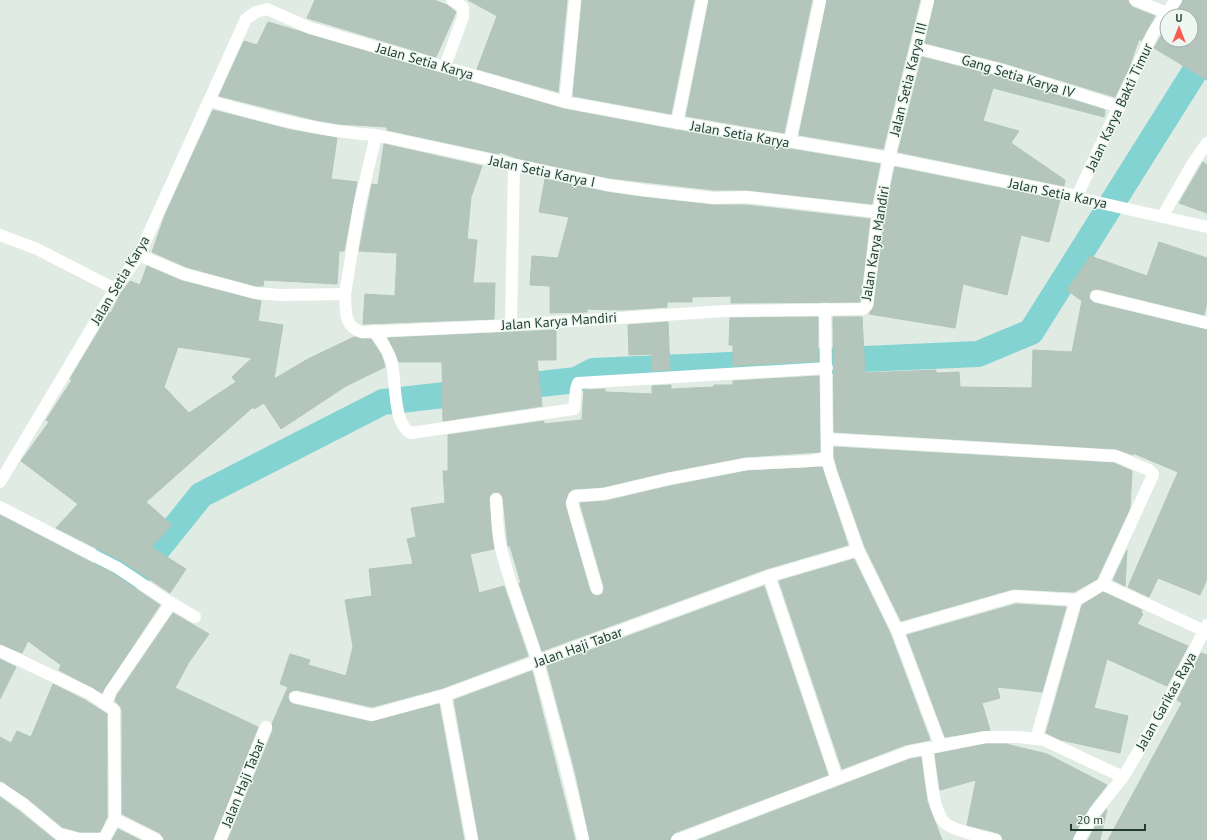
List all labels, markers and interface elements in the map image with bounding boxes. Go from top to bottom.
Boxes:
north arrow [1159,8,1199,48]
text: U [1176,11,1183,25]
street label: Jalan Setia Karya III [885,20,931,139]
street label: Jalan Setia Karya [373,38,476,84]
street label: Jalan Karya Bakti Timur [1081,40,1157,175]
street label: Gang Setia Karya IV [959,50,1077,102]
street label: Jalan Setia Karya [688,116,791,152]
street label: Jalan Setia Karya I [486,151,597,191]
street label: Jalan Setia Karya [1006,174,1109,212]
street label: Jalan Karya Mandiri [857,184,893,303]
street label: Jalan Setia Karya [86,232,154,329]
street label: Jalan Karya Mandiri [500,308,617,334]
street label: Jalan Haji Tabar [530,623,625,672]
street label: Jalan Garikas Raya [1131,649,1200,754]
street label: Jalan Haji Tabar [217,736,269,830]
scale bar [1071,806,1145,832]
text: 20 m [1077,812,1103,827]

